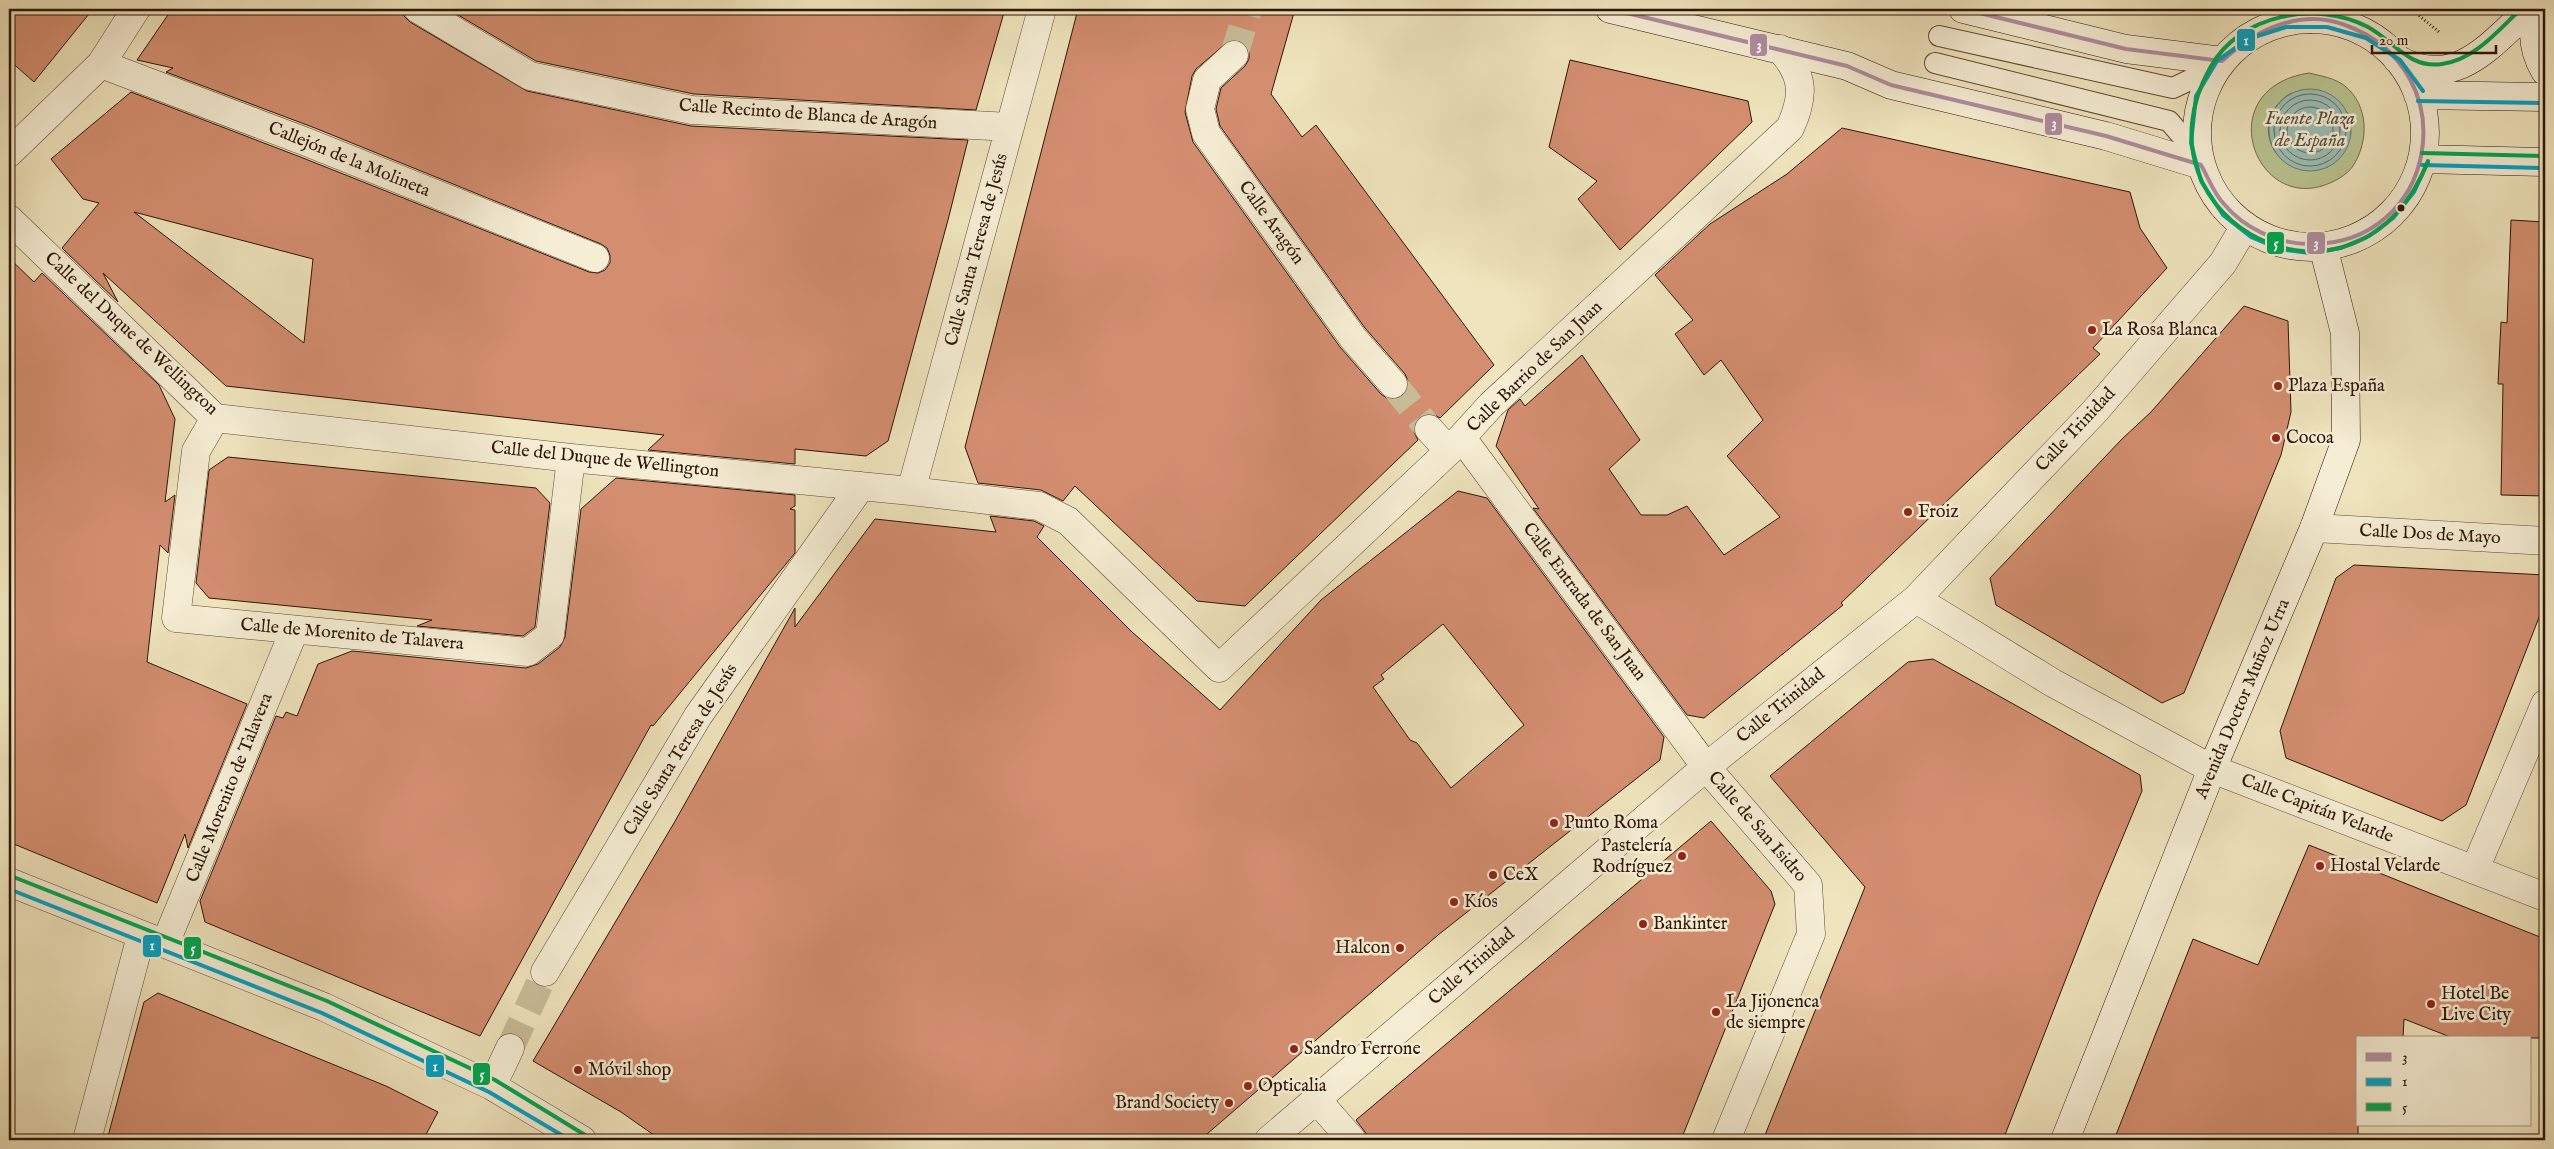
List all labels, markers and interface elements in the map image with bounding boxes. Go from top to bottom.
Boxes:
scale bar [2372,22,2495,54]
line badge: 1 [2236,28,2256,52]
text: 20 m [2379,31,2409,50]
text: 1 [2243,32,2249,50]
line badge: 3 [1749,33,1768,57]
text: 3 [1756,37,1762,55]
street label: Calle Recinto de Blanca de Aragón [678,94,938,136]
water label: Fuente Plaza de España [2265,107,2355,153]
line badge: 3 [2044,112,2063,136]
text: 3 [2051,115,2057,133]
street label: Callejón de la Molineta [265,117,433,203]
street label: Calle Santa Teresa de Jesús [940,151,1014,349]
street label: Calle Aragón [1233,177,1309,270]
unlabelled marker [2396,203,2406,213]
line badge: 5 [2266,231,2285,255]
line badge: 3 [2306,231,2326,255]
text: 5 [2273,235,2279,253]
text: 3 [2313,235,2319,253]
street label: Calle del Duque de Wellington [39,247,223,421]
street label: Calle Barrio de San Juan [1462,296,1608,438]
place label: La Rosa Blanca [2102,319,2218,342]
marker: La Rosa Blanca [2086,324,2098,336]
place label: Plaza España [2288,375,2385,398]
marker: Plaza España [2272,380,2284,392]
street label: Calle Trinidad [2031,383,2121,477]
place label: Cocoa [2286,427,2334,450]
marker: Cocoa [2270,432,2282,444]
street label: Calle del Duque de Wellington [490,437,721,483]
place label: Froiz [1918,501,1959,524]
marker: Froiz [1902,506,1914,518]
street label: Calle Entrada de San Juan [1517,518,1651,686]
street label: Calle Dos de Mayo [2359,520,2502,550]
street label: Avenida Doctor Muñoz Urra [2190,595,2296,803]
street label: Calle de Morenito de Talavera [239,614,465,656]
street label: Calle Santa Teresa de Jesús [619,660,743,840]
street label: Calle Trinidad [1732,663,1830,749]
street label: Calle Morenito de Talavera [181,690,279,886]
street label: Calle de San Isidro [1703,767,1812,887]
street label: Calle Capitán Velarde [2237,769,2397,849]
place label: Punto Roma [1564,812,1658,835]
marker: Punto Roma [1548,817,1560,829]
place label: Pastelería Rodríguez [1592,835,1672,879]
marker: Pastelería Rodríguez [1676,850,1688,862]
place label: Hostal Velarde [2330,855,2440,878]
marker: Hostal Velarde [2314,860,2326,872]
place label: CeX [1503,864,1539,887]
marker: CeX [1487,869,1499,881]
place label: Kíos [1464,891,1498,914]
marker: Kíos [1448,896,1460,908]
place label: Bankinter [1653,913,1728,936]
marker: Bankinter [1637,918,1649,930]
street label: Calle Trinidad [1424,923,1520,1011]
line badge: 1 [142,934,162,958]
line badge: 5 [183,936,202,960]
text: 1 [149,937,155,955]
place label: Halcon [1335,937,1390,960]
text: 5 [190,940,196,958]
marker: Halcon [1394,942,1406,954]
place label: Hotel Be Live City [2441,983,2511,1027]
place label: La Jijonenca de siempre [1726,991,1820,1035]
marker: Hotel Be Live City [2425,998,2437,1010]
marker: La Jijonenca de siempre [1710,1006,1722,1018]
legend [2356,1036,2532,1126]
place label: Sandro Ferrone [1304,1038,1421,1061]
marker: Sandro Ferrone [1288,1043,1300,1055]
text: 3 [2402,1048,2408,1067]
line badge: 1 [425,1054,445,1078]
text: 1 [432,1058,438,1076]
place label: Móvil shop [588,1059,671,1082]
line badge: 5 [472,1062,491,1086]
marker: Móvil shop [572,1064,584,1076]
text: 5 [479,1066,485,1084]
text: 1 [2402,1072,2408,1091]
place label: Opticalia [1258,1075,1327,1098]
marker: Opticalia [1242,1080,1254,1092]
place label: Brand Society [1115,1092,1219,1115]
marker: Brand Society [1223,1097,1235,1109]
text: 5 [2402,1098,2408,1117]

